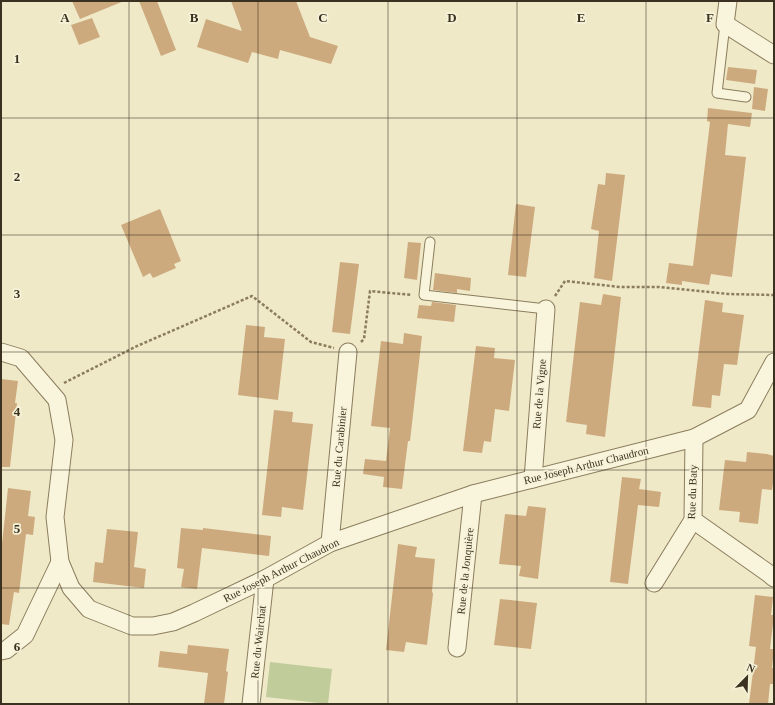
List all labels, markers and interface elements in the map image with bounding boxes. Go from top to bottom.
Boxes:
text: A [60,10,70,25]
text: B [190,10,199,25]
text: C [318,10,328,25]
text: D [447,10,457,25]
text: E [577,10,585,25]
text: F [706,10,714,25]
text: 1 [14,51,20,66]
text: 2 [14,169,20,184]
text: 3 [14,286,21,301]
street label: Rue de la Vigne [530,358,548,430]
text: 4 [14,404,21,419]
street label: Rue du Carabinier [330,406,349,488]
street label: Rue Joseph Arthur Chaudron [522,444,650,486]
street label: Rue du Baty [685,464,699,520]
text: 5 [14,521,21,536]
street label: Rue de la Jonquière [454,527,476,615]
street label: Rue Joseph Arthur Chaudron [221,535,341,604]
street label: Rue du Wairchat [248,605,268,679]
text: 6 [14,639,21,654]
north arrow [727,657,767,697]
text: N [745,661,757,675]

